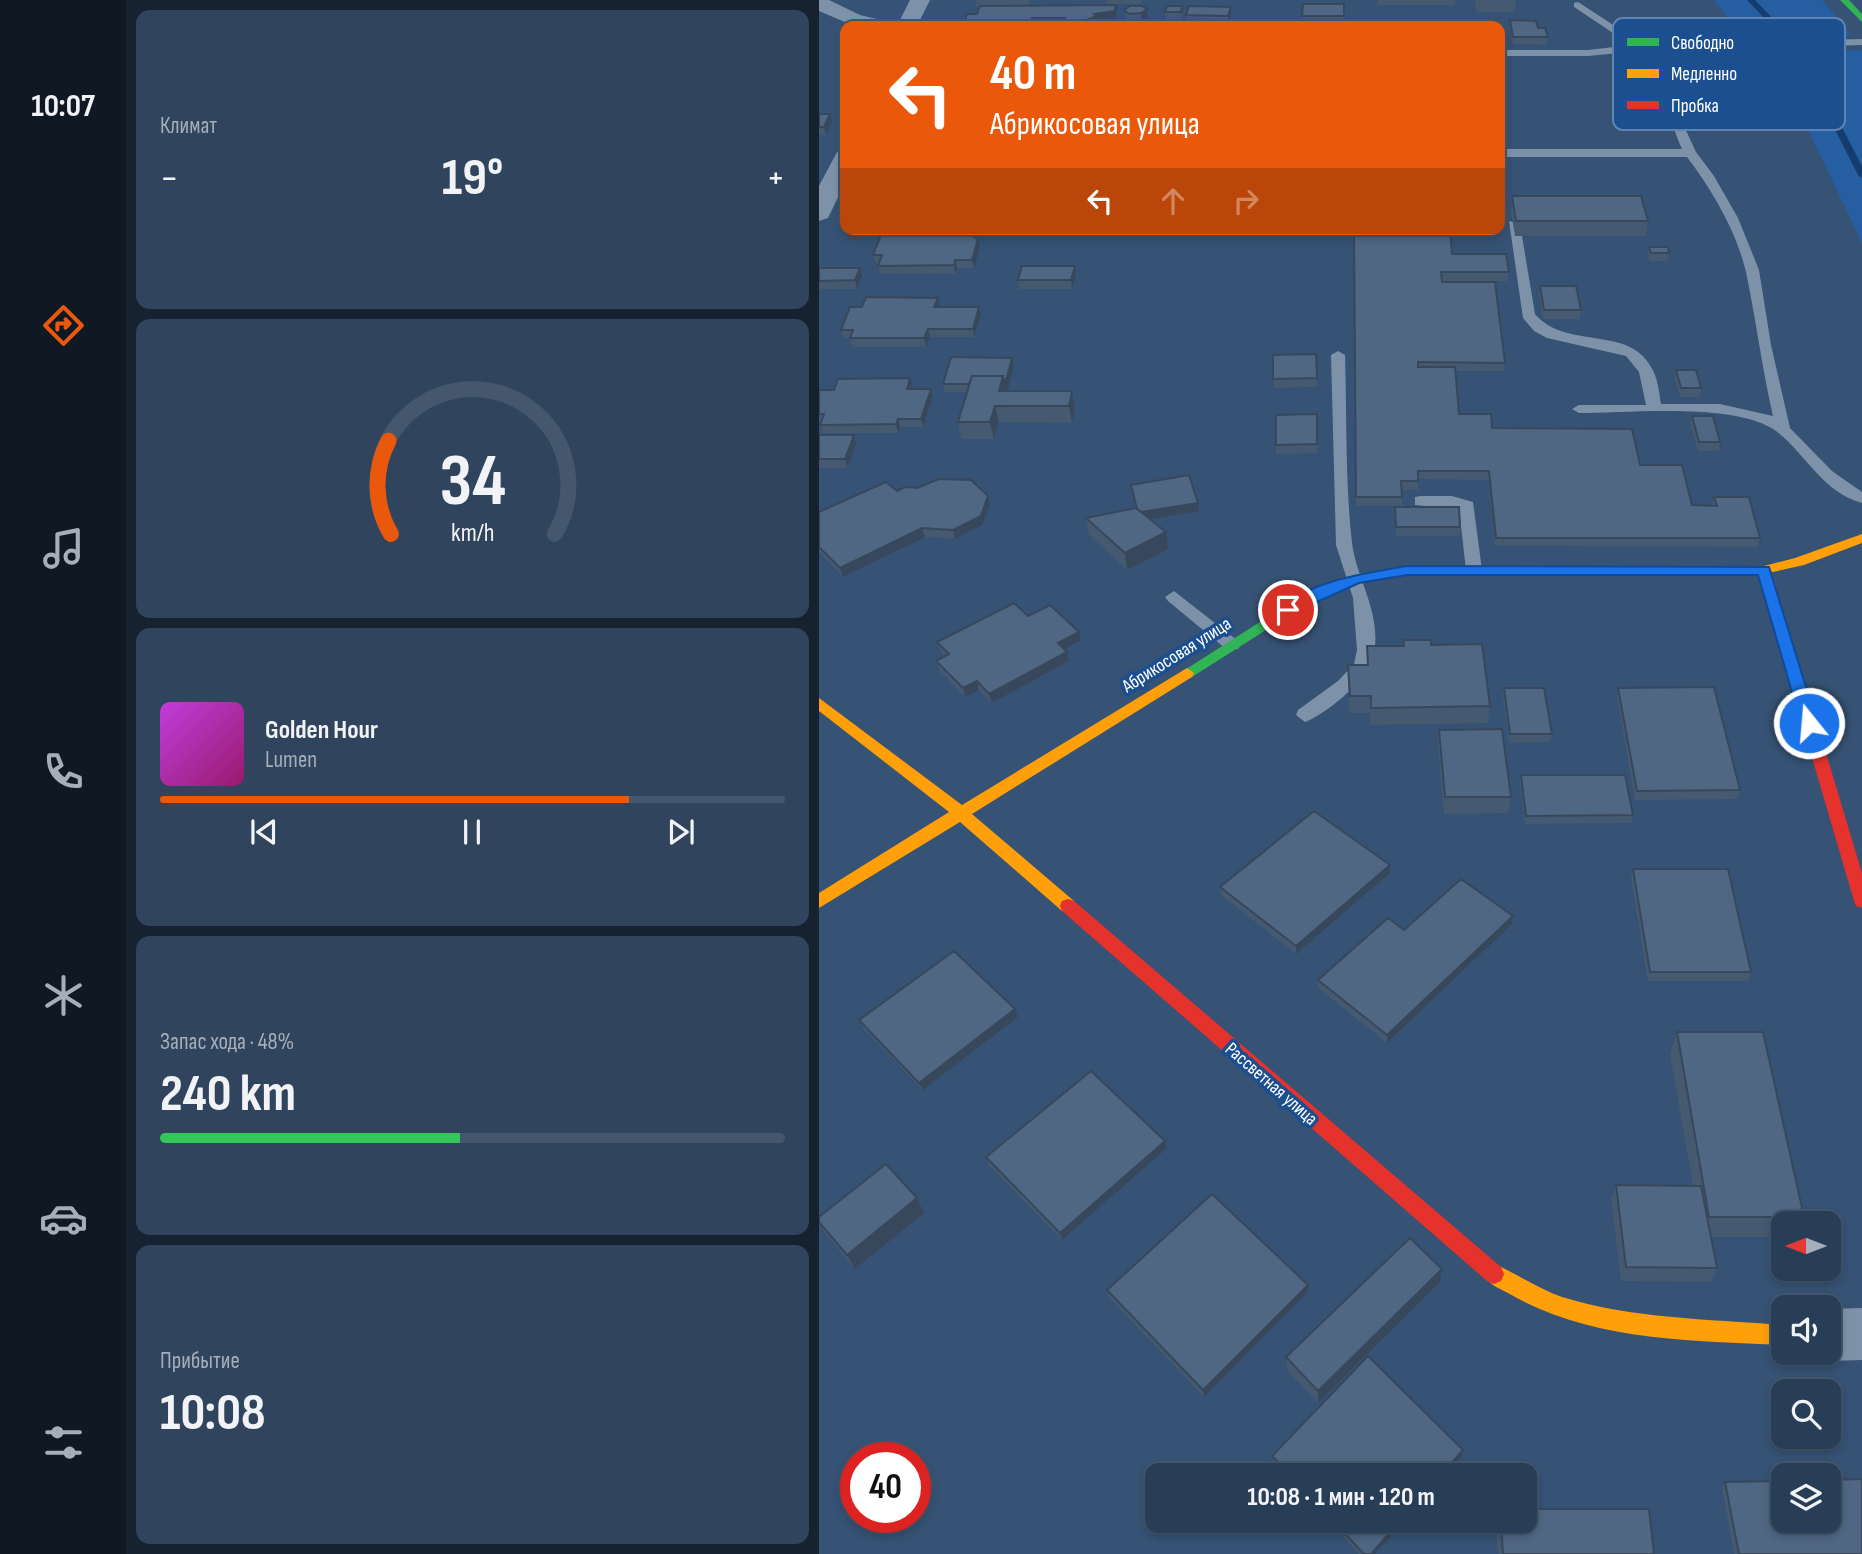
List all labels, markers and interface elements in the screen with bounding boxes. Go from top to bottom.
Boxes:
legend [1613,18,1845,130]
text: Свободно [1671,32,1734,55]
text: 40 m [990,45,1076,104]
icon: left [875,49,966,140]
text: Медленно [1671,63,1737,86]
text: 10:07 [31,87,95,126]
text: Пробка [1671,95,1719,118]
text: Абрикосовая улица [990,105,1200,144]
text: Климат [160,112,217,140]
text: 19° [442,147,503,210]
text: − [160,156,179,201]
text: + [766,156,785,201]
icon: left [1081,182,1119,220]
icon: ahead [1154,182,1192,220]
icon: right [1227,182,1265,220]
icon: directions [39,301,88,350]
text: 34 [439,439,506,527]
text: km/h [451,518,494,549]
icon: music [39,524,88,573]
pin [1258,580,1318,640]
icon: arrive [1269,591,1307,629]
street label: Абрикосовая улица [1117,613,1236,699]
position arrow [1772,686,1846,760]
text: Golden Hour [265,715,378,746]
text: Lumen [265,746,317,774]
icon: phone [39,747,88,796]
icon: previous [245,813,283,851]
icon: pause [453,813,491,851]
icon: next [662,813,700,851]
icon: climate [39,971,88,1020]
text: Запас хода · 48% [160,1028,294,1056]
street label: Рассветная улица [1220,1038,1322,1130]
text: 240 km [160,1063,296,1126]
icon: car [39,1194,88,1243]
north arrow [1771,1211,1841,1281]
map controls [1771,1211,1841,1533]
button: sound [1771,1295,1841,1365]
text: Прибытие [160,1347,240,1375]
button: search [1771,1379,1841,1449]
text: 10:08 [160,1382,265,1445]
icon: filters [39,1418,88,1467]
speed limit sign: 40 [840,1442,931,1533]
button: layers [1771,1463,1841,1533]
text: 10:08 · 1 мин · 120 m [1247,1482,1435,1513]

